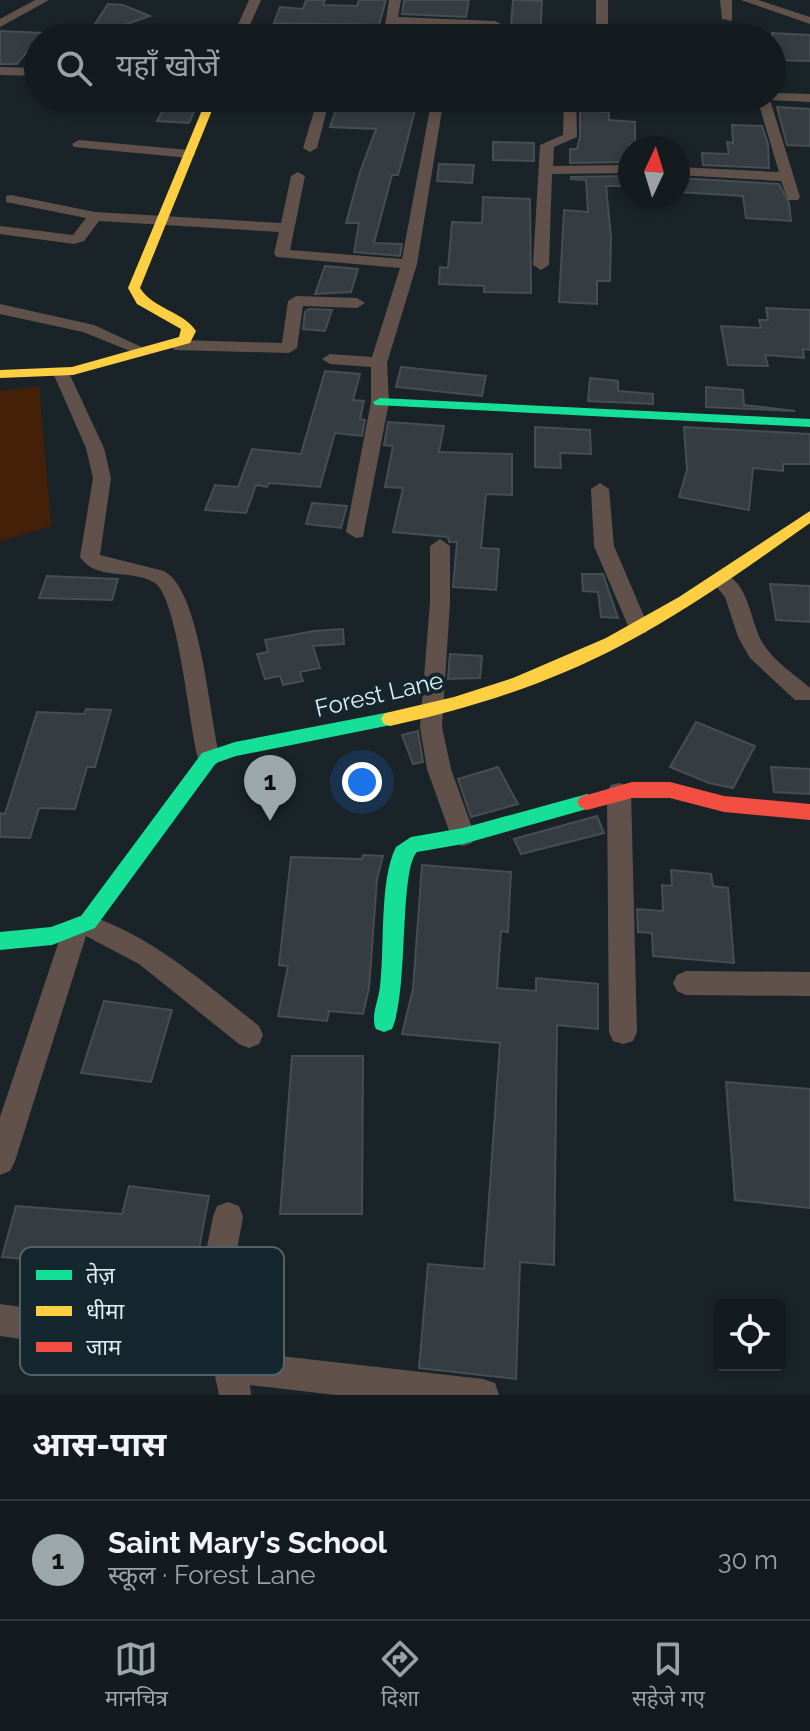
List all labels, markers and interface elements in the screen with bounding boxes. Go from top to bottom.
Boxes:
search box [24,24,786,112]
icon: search [52,46,96,90]
text: यहाँ खोजें [116,48,219,83]
north arrow [618,136,690,208]
street label: Forest Lane [312,665,446,723]
pin: 1 [244,755,296,821]
your location [342,762,382,802]
legend [20,1247,284,1375]
text: तेज़ [86,1262,116,1288]
text: धीमा [86,1298,124,1324]
map controls [714,1299,786,1371]
button: locate [714,1299,786,1371]
text: जाम [86,1334,122,1360]
text: आस-पास [32,1424,166,1464]
text: Saint Mary's School [108,1525,387,1560]
text: 1 [52,1545,64,1575]
text: 30 m [718,1545,778,1575]
text: स्कूल · Forest Lane [108,1560,315,1590]
tab: मानचित्र [105,1637,168,1715]
tab: दिशा [378,1637,422,1715]
tab: सहेजे गए [632,1637,705,1715]

